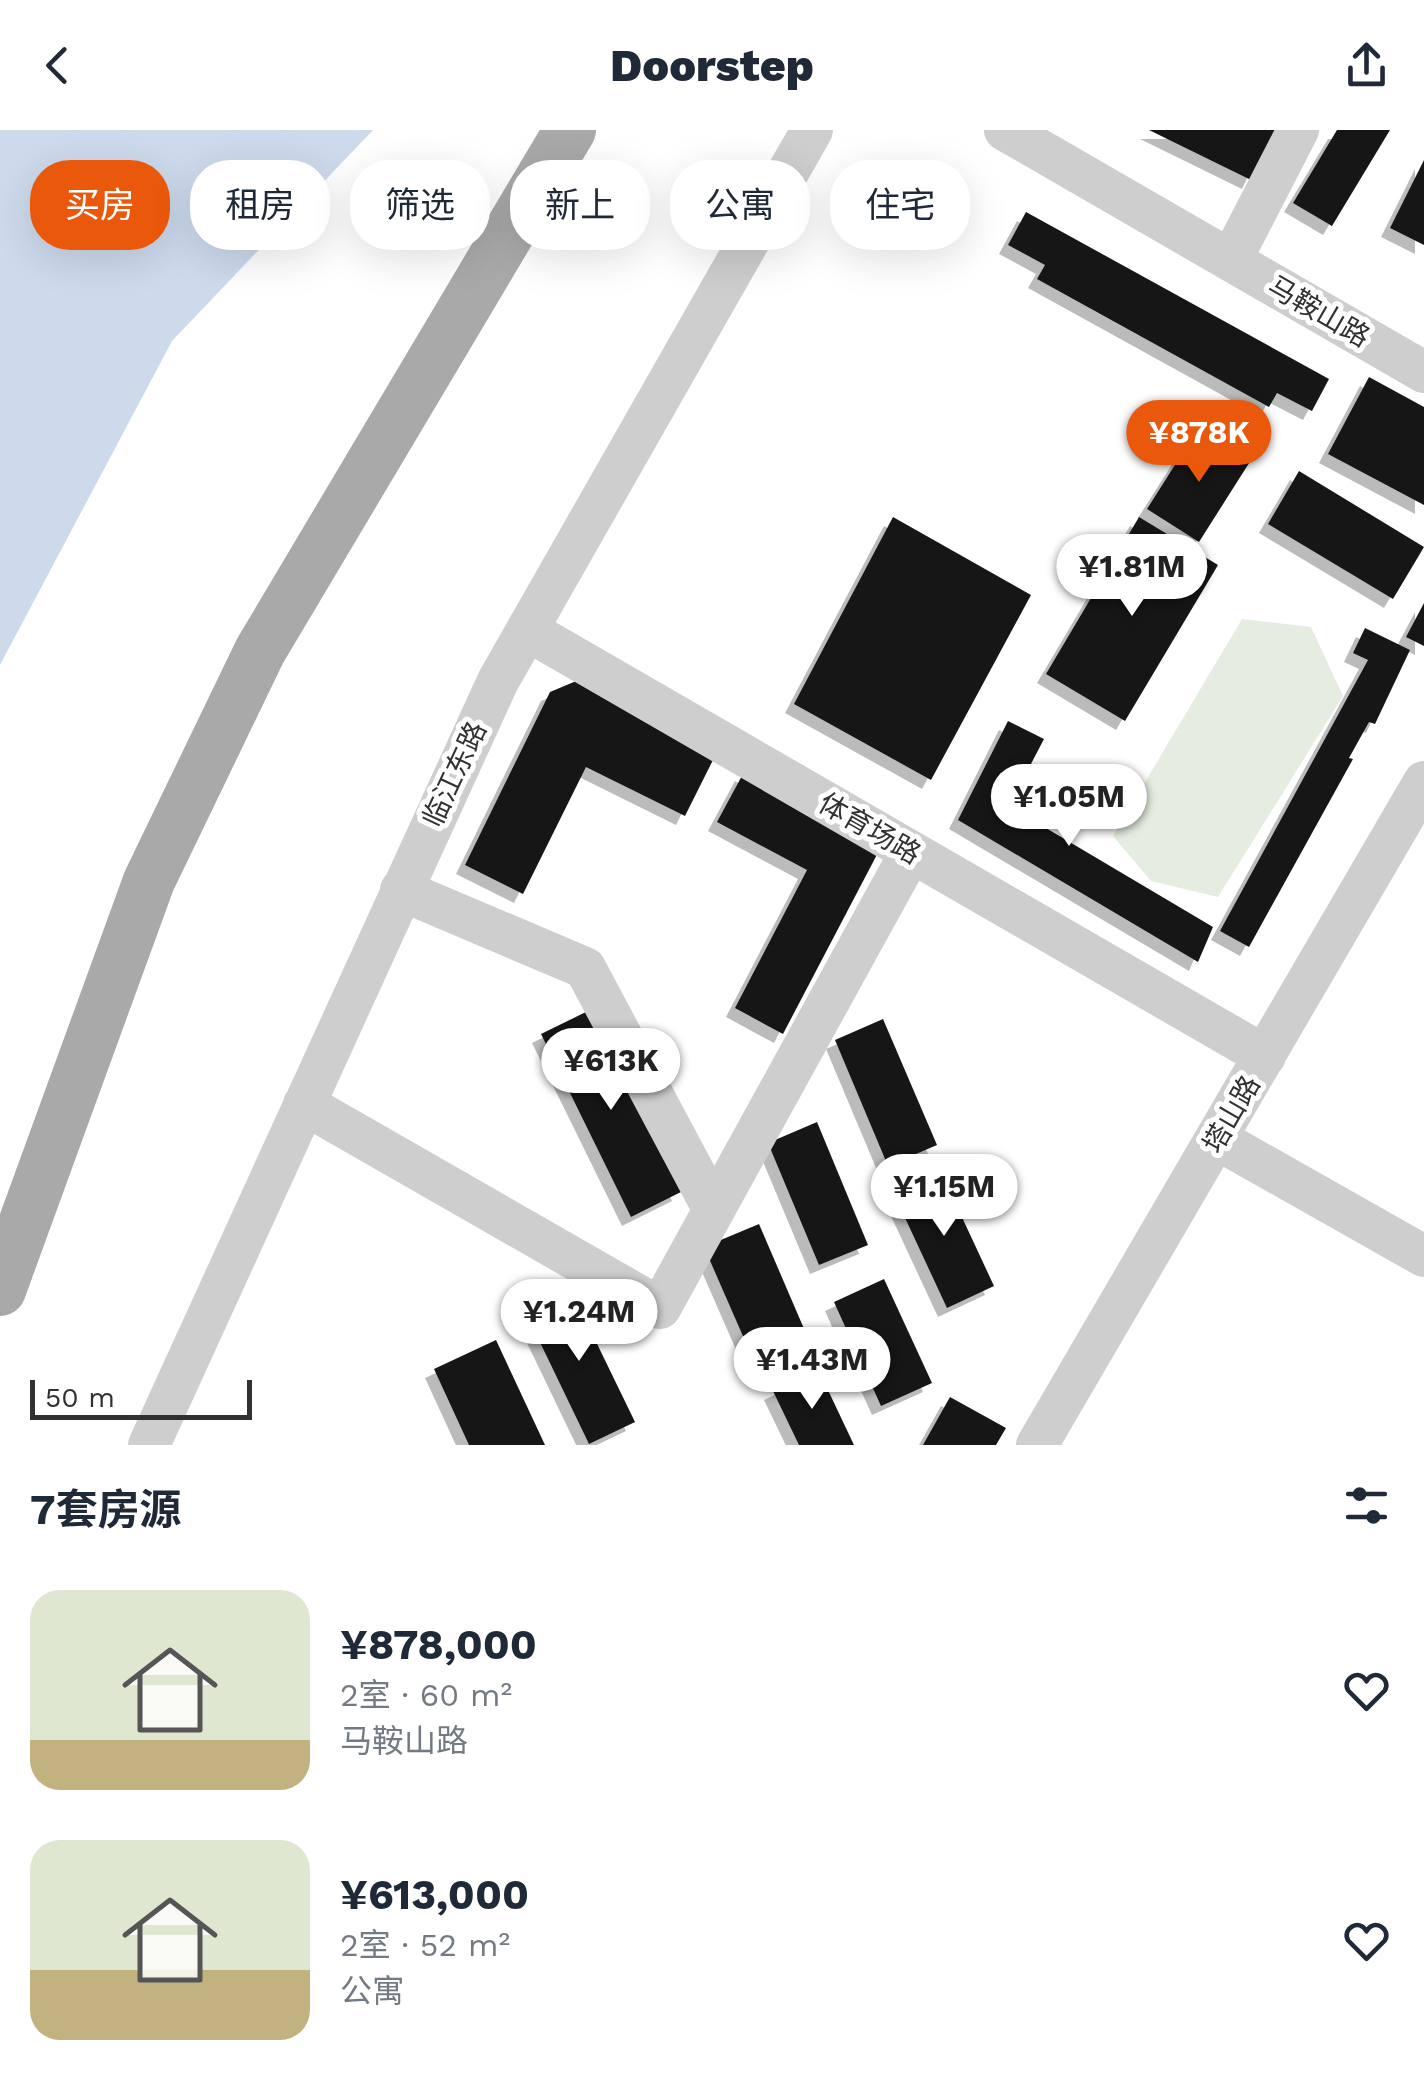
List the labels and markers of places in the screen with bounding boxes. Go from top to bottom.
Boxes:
pin: ¥878K [1129,400,1269,485]
pin: ¥1.81M [1051,534,1213,619]
pin: ¥1.05M [988,764,1150,849]
pin: ¥613K [541,1028,681,1113]
pin: ¥1.15M [863,1154,1025,1239]
pin: ¥1.24M [498,1279,660,1364]
pin: ¥1.43M [731,1327,893,1412]

